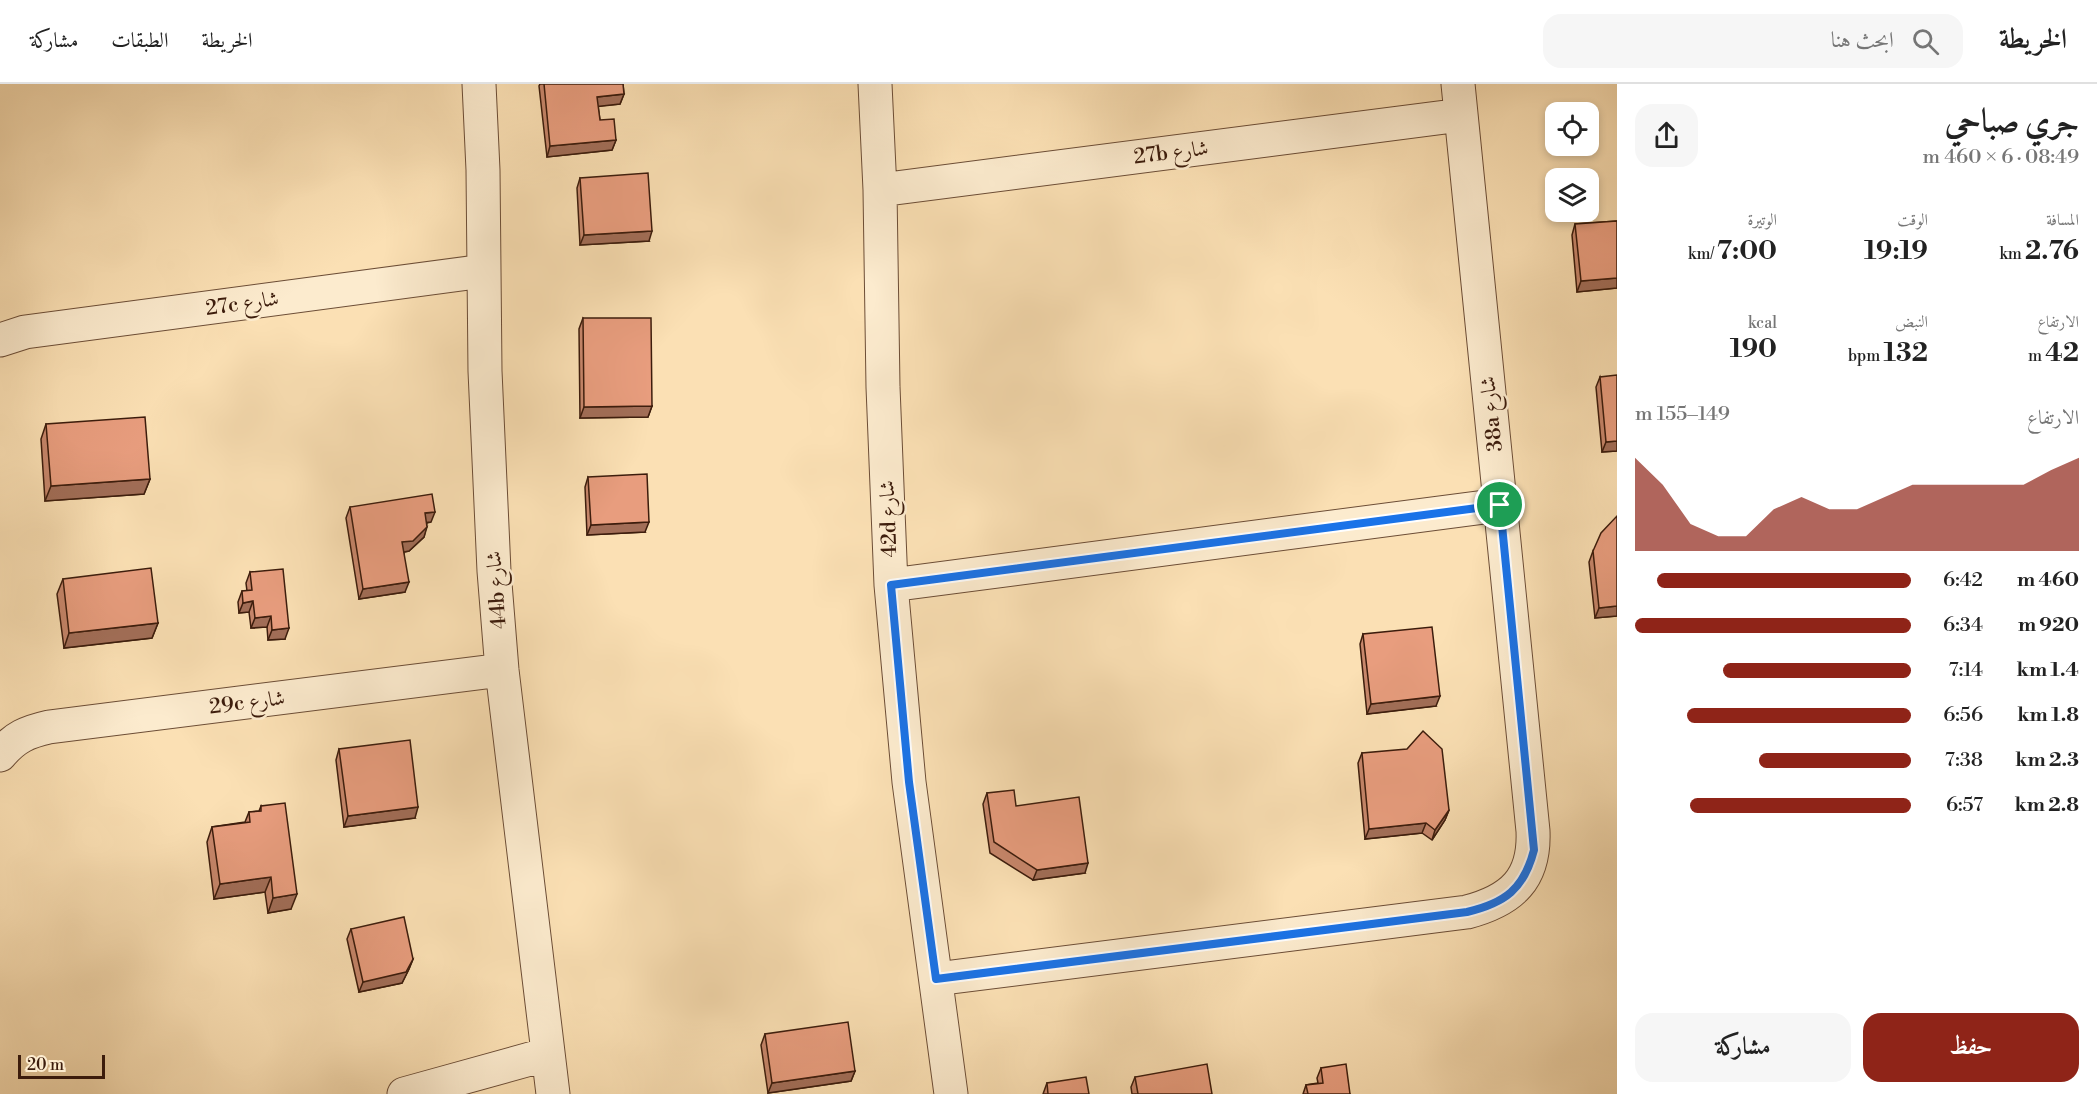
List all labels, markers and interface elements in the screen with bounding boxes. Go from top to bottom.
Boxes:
search box [1543,14,1963,68]
text: الخريطة [1999,22,2067,57]
icon: search [1909,25,1942,58]
text: ابحث هنا [1831,27,1894,54]
text: مشاركة [30,28,78,54]
text: الطبقات [111,28,168,54]
text: الخريطة [201,28,253,54]
map controls [1545,102,1599,222]
button: locate [1545,102,1599,156]
text: جري صباحي [1945,102,2079,143]
button: share [1635,104,1698,167]
street label: 27b شارع [1132,136,1211,174]
text: 08:49 · 6 × 460 m [1923,145,2079,170]
button: layers [1545,168,1599,222]
text: الوتيرة [1747,210,1777,230]
text: الوقت [1897,210,1928,230]
text: المسافة [2046,210,2079,230]
text: 7:00 [1717,235,1777,267]
text: 19:19 [1864,235,1928,267]
text: 2.76 [2025,235,2079,267]
text: /km [1688,244,1717,264]
text: km [1999,244,2025,264]
street label: 27c شارع [204,286,281,326]
text: النبض [1895,312,1928,332]
text: الارتفاع [2037,312,2079,332]
text: kcal [1748,313,1777,333]
text: 190 [1730,333,1777,365]
text: 132 [1884,337,1928,369]
text: 42 [2045,337,2079,369]
text: bpm [1848,346,1884,366]
text: m [2028,346,2045,366]
street label: 38a شارع [1475,374,1513,453]
text: 149–155 m [1635,402,1730,427]
text: الارتفاع [2027,406,2079,431]
pin [1474,479,1525,530]
street label: 42d شارع [875,480,907,558]
icon: arrive [1483,488,1516,521]
street label: 44b شارع [481,550,517,630]
text: 6:42 [1943,568,1983,593]
text: 460 m [2017,568,2079,593]
text: 6:34 [1943,613,1983,638]
text: 920 m [2018,613,2079,638]
text: 7:14 [1948,658,1983,683]
text: 1.4 km [2017,658,2079,683]
street label: 29c شارع [208,685,287,725]
text: 6:56 [1943,703,1983,728]
text: 1.8 km [2017,703,2079,728]
text: 7:38 [1945,748,1983,773]
text: 2.3 km [2015,748,2079,773]
text: 6:57 [1946,793,1983,818]
text: 2.8 km [2015,793,2079,818]
button: مشاركة [1635,1013,1851,1082]
button: حفظ [1863,1013,2079,1082]
scale bar [18,1052,105,1080]
text: 20 m [27,1055,64,1075]

